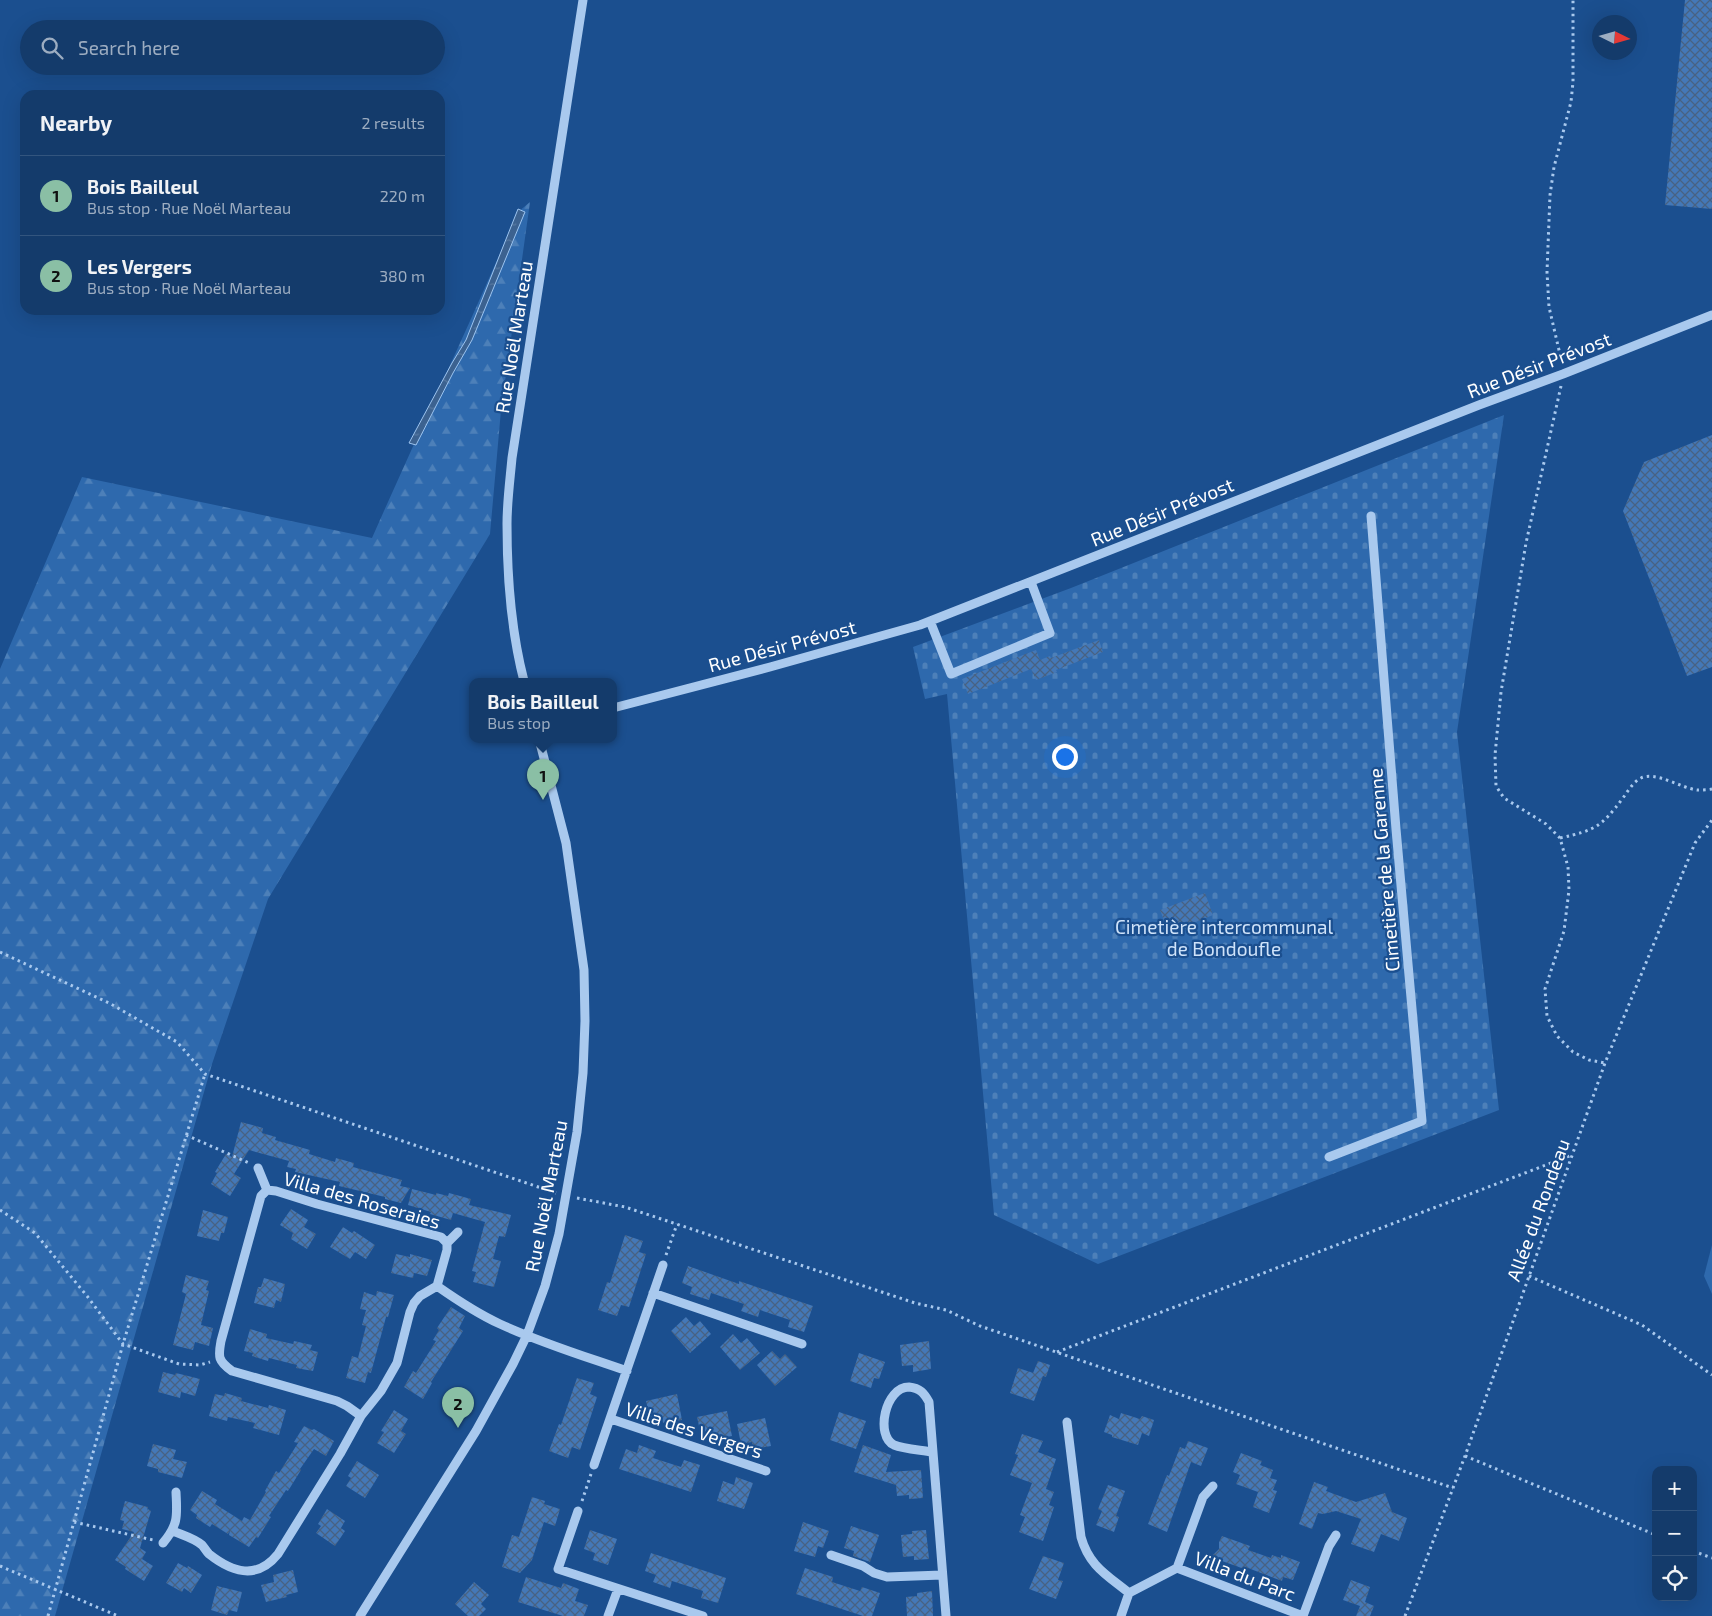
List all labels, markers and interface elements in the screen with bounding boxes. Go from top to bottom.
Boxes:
north arrow [1592,15,1637,60]
search box [20,20,445,75]
icon: search [38,34,66,62]
text: Search here [78,36,180,59]
text: Nearby [40,110,112,135]
text: 2 results [362,113,425,132]
text: Bois Bailleul [87,175,199,198]
text: 1 [53,186,59,205]
text: 220 m [380,186,425,205]
text: Bus stop · Rue Noël Marteau [87,198,291,217]
text: Les Vergers [87,255,192,278]
street label: Rue Noël Marteau [490,259,537,415]
text: 2 [51,266,61,285]
text: 380 m [379,266,425,285]
text: Bus stop · Rue Noël Marteau [87,278,291,297]
street label: Rue Désir Prévost [1464,327,1614,403]
street label: Rue Désir Prévost [1087,472,1237,551]
street label: Rue Désir Prévost [705,615,858,676]
popup [469,678,617,743]
text: Bois Bailleul [487,690,599,713]
text: Bus stop [487,713,550,732]
your location [1052,744,1078,770]
pin: 1 [527,759,559,800]
street label: Cimetière de la Garenne [1363,767,1404,973]
park label: Cimetière intercommunal de Bondoufle [1115,915,1333,960]
street label: Rue Noël Marteau [520,1118,572,1274]
street label: Allée du Rondeau [1501,1136,1574,1284]
street label: Villa des Roseraies [281,1166,443,1233]
pin: 2 [442,1387,474,1428]
street label: Villa des Vergers [622,1396,766,1463]
map controls [1652,1466,1697,1601]
button: + [1652,1466,1697,1511]
button: − [1652,1511,1697,1556]
street label: Villa du Parc [1191,1546,1299,1605]
button: locate [1652,1556,1697,1601]

